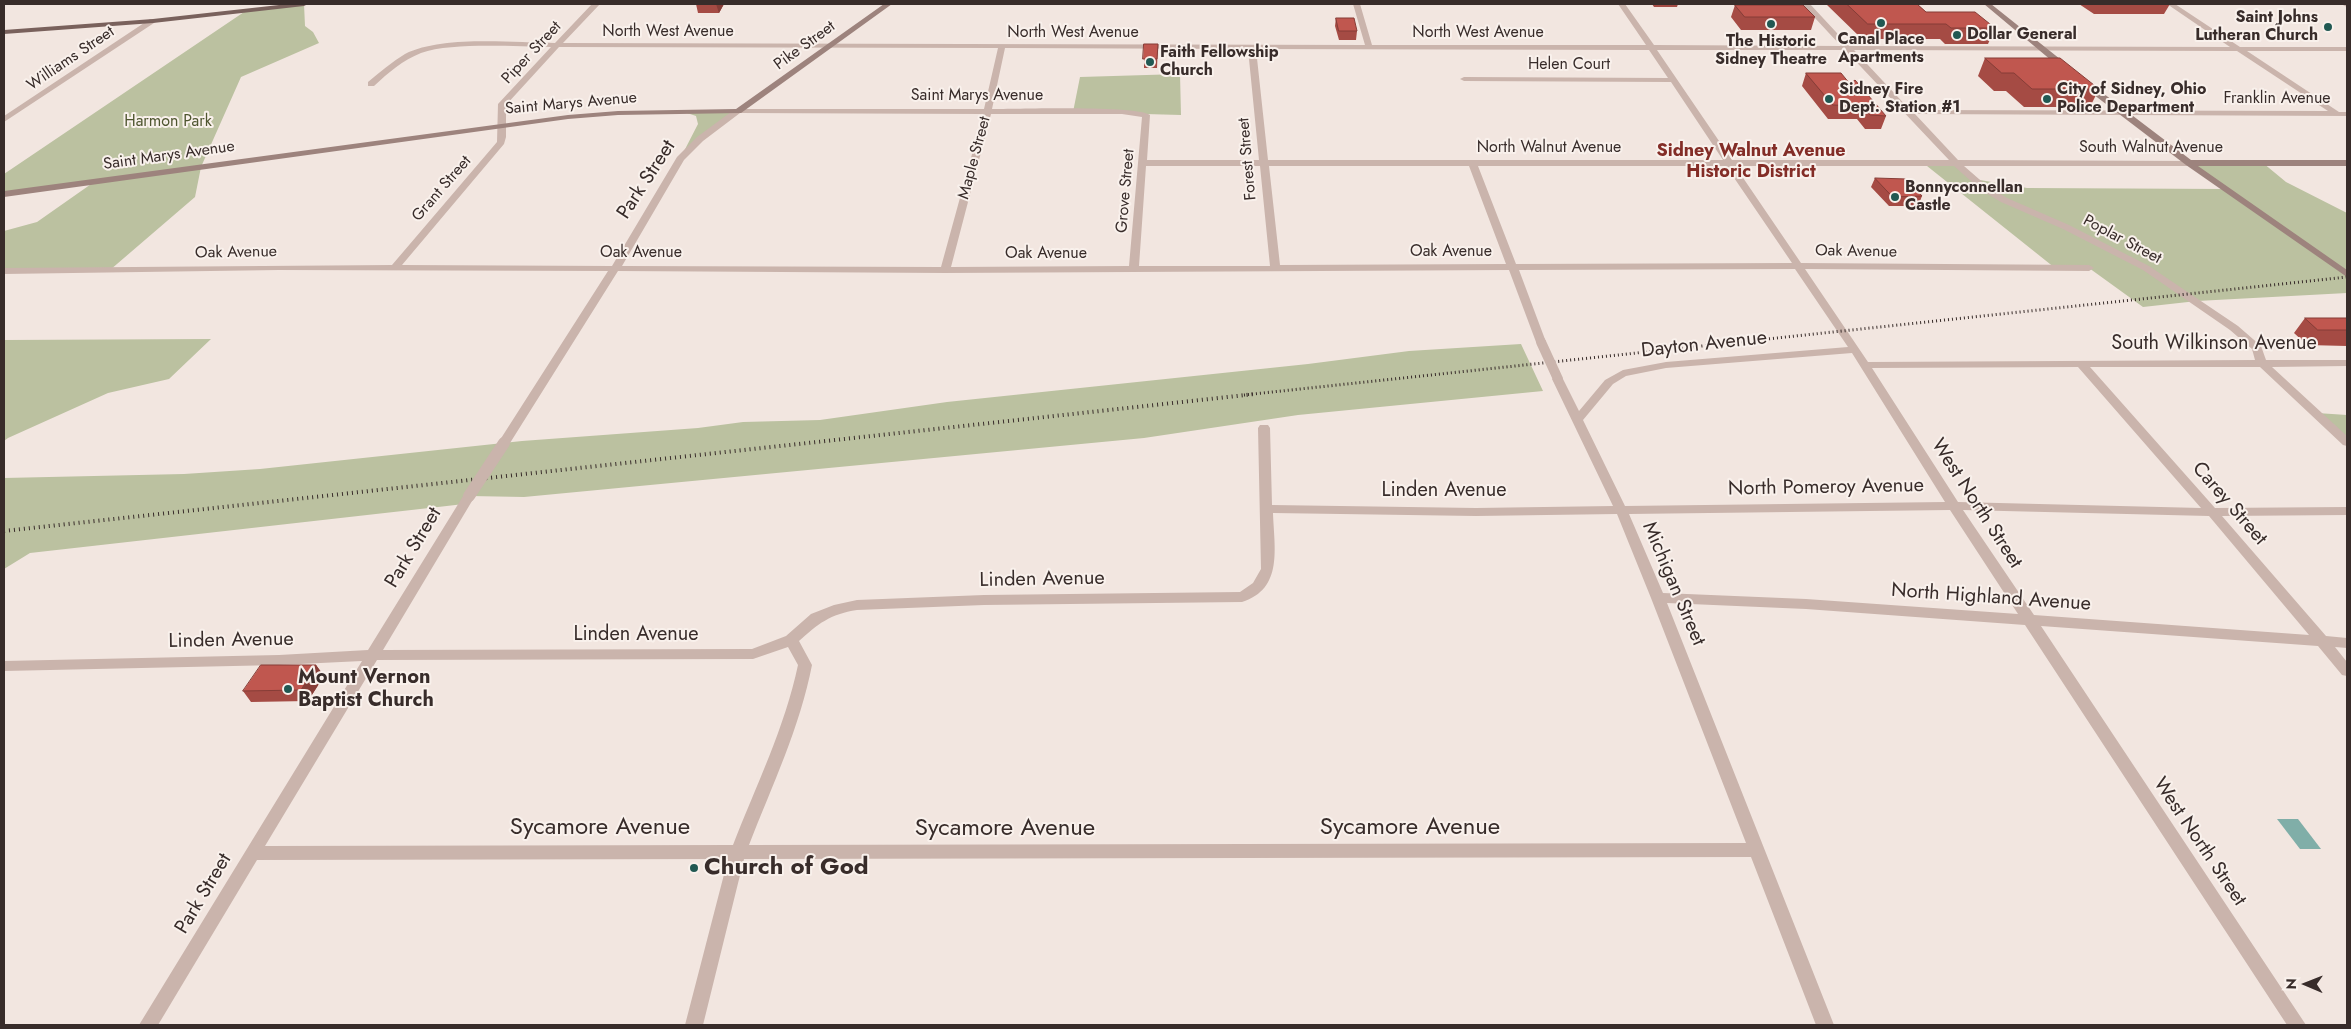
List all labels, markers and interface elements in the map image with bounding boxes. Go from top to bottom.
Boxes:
place label: Saint Johns Lutheran Church [2195,8,2318,46]
street label: Pike Street [771,17,839,75]
marker: Canal Place Apartments [1875,17,1887,29]
street label: Piper Street [498,18,566,88]
marker: The Historic Sidney Theatre [1765,18,1777,30]
marker: Saint Johns Lutheran Church [2322,21,2334,33]
street label: North West Avenue [602,22,734,42]
street label: Williams Street [24,23,118,95]
street label: North West Avenue [1007,23,1139,43]
street label: North West Avenue [1412,23,1544,43]
place label: Dollar General [1967,25,2077,45]
marker: Dollar General [1951,29,1963,41]
place label: Canal Place Apartments [1838,30,1924,68]
place label: The Historic Sidney Theatre [1715,32,1827,70]
place label: Faith Fellowship Church [1160,43,1279,81]
street label: Helen Court [1528,55,1610,75]
marker: Faith Fellowship Church [1144,56,1156,68]
place label: Sidney Fire Dept. Station #1 [1839,80,1960,118]
place label: City of Sidney, Ohio Police Department [2057,80,2206,118]
street label: Saint Marys Avenue [911,86,1043,106]
street label: Saint Marys Avenue [504,89,638,119]
street label: Franklin Avenue [2223,89,2331,109]
marker: Sidney Fire Dept. Station #1 [1823,93,1835,105]
marker: City of Sidney, Ohio Police Department [2041,93,2053,105]
park label: Harmon Park [124,112,212,132]
street label: Maple Street [955,115,995,201]
street label: Forest Street [1235,117,1261,201]
street label: Park Street [613,136,681,224]
street label: Saint Marys Avenue [102,137,236,175]
street label: North Walnut Avenue [1477,138,1621,158]
street label: South Walnut Avenue [2079,138,2223,158]
district label: Sidney Walnut Avenue Historic District [1656,141,1846,183]
street label: Grove Street [1113,148,1139,234]
street label: Grant Street [408,152,476,226]
place label: Bonnyconnellan Castle [1905,178,2023,216]
marker: Bonnyconnellan Castle [1889,191,1901,203]
street label: Poplar Street [2080,211,2164,269]
street label: Oak Avenue [1410,242,1492,262]
street label: Oak Avenue [1815,242,1897,262]
street label: Oak Avenue [195,243,277,263]
street label: Oak Avenue [600,243,682,263]
street label: Oak Avenue [1005,244,1087,264]
street label: Dayton Avenue [1640,326,1768,364]
street label: South Wilkinson Avenue [2111,332,2317,356]
street label: West North Street [1925,435,2027,573]
street label: Carey Street [2186,457,2272,551]
street label: North Pomeroy Avenue [1728,474,1924,502]
street label: Linden Avenue [1381,479,1507,503]
street label: Park Street [381,504,447,592]
street label: Michigan Street [1636,519,1710,649]
street label: Linden Avenue [979,567,1105,593]
street label: North Highland Avenue [1890,579,2092,617]
street label: Linden Avenue [573,623,699,647]
street label: Linden Avenue [168,628,294,654]
place label: Mount Vernon Baptist Church [298,666,434,713]
marker: Mount Vernon Baptist Church [282,683,294,695]
street label: West North Street [2147,773,2251,911]
street label: Sycamore Avenue [510,814,690,842]
street label: Sycamore Avenue [1320,814,1500,842]
street label: Sycamore Avenue [915,815,1095,843]
street label: Park Street [171,850,237,938]
place label: Church of God [704,854,869,882]
marker: Church of God [688,862,700,874]
north arrow [2281,959,2331,1009]
text: N [2281,978,2301,989]

